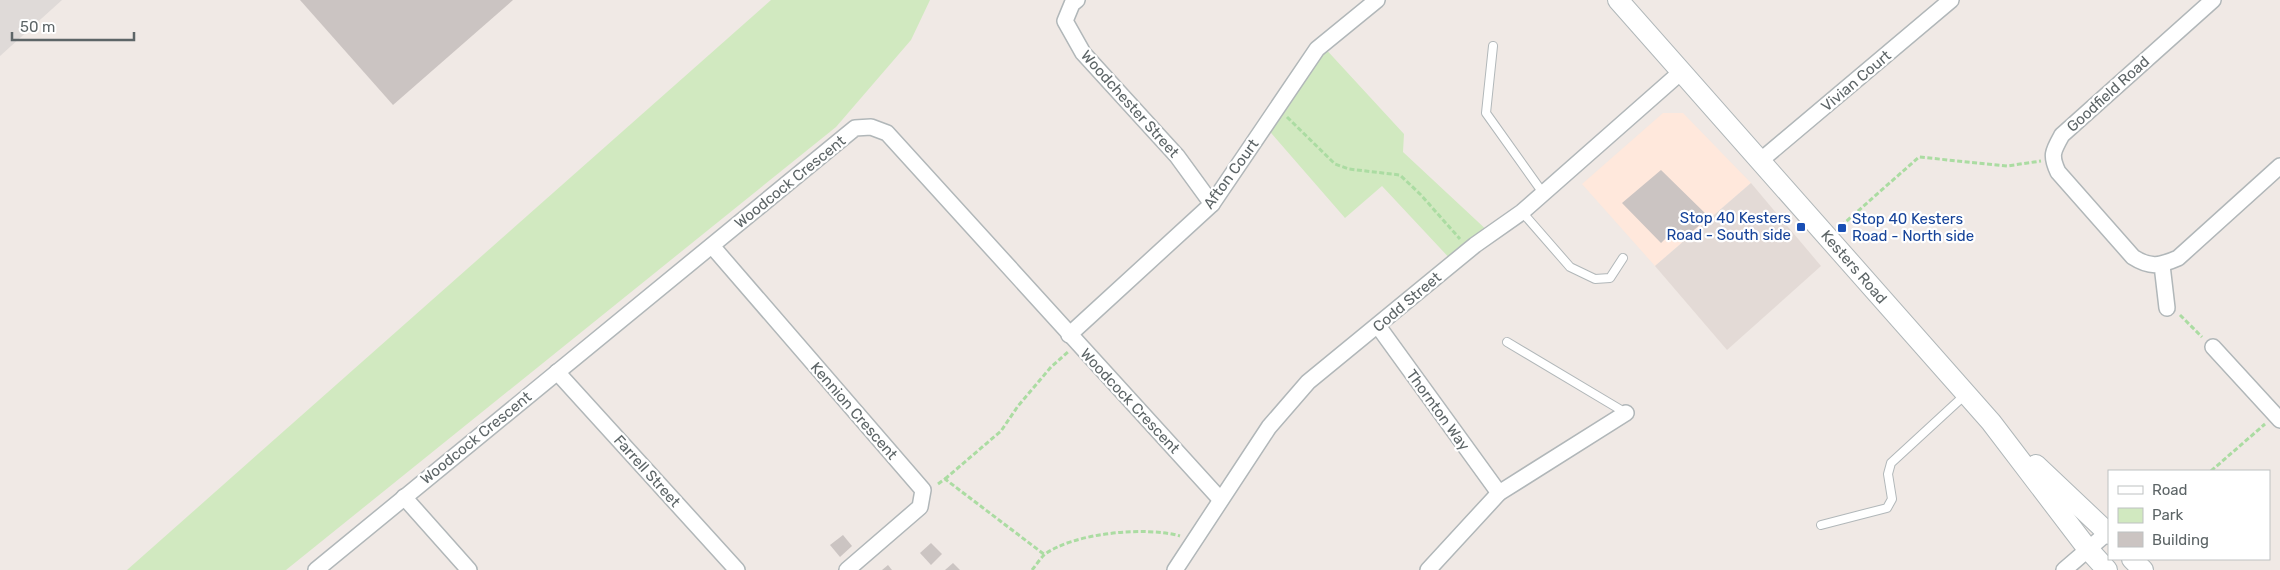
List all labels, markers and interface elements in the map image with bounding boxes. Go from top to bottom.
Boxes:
scale bar [12,10,135,42]
text: 50 m [20,18,55,36]
street label: Woodchester Street [1077,47,1183,161]
street label: Vivian Court [1817,47,1895,115]
street label: Goodfield Road [2063,52,2153,136]
street label: Woodcock Crescent [731,132,849,232]
street label: Afton Court [1200,135,1262,212]
place label: Stop 40 Kesters Road - South side [1667,209,1791,244]
place label: Stop 40 Kesters Road - North side [1852,210,1974,245]
marker: Stop 40 Kesters Road - South side [1795,221,1807,233]
marker: Stop 40 Kesters Road - North side [1836,222,1848,234]
street label: Kesters Road [1817,227,1891,307]
street label: Codd Street [1369,268,1445,336]
street label: Woodcock Crescent [1077,345,1184,457]
street label: Kennion Crescent [807,359,901,464]
street label: Thornton Way [1403,366,1473,454]
street label: Woodcock Crescent [417,388,535,488]
street label: Farrell Street [610,431,684,511]
legend [2108,470,2270,560]
text: Road [2152,481,2188,499]
text: Park [2152,506,2183,524]
text: Building [2152,531,2209,549]

